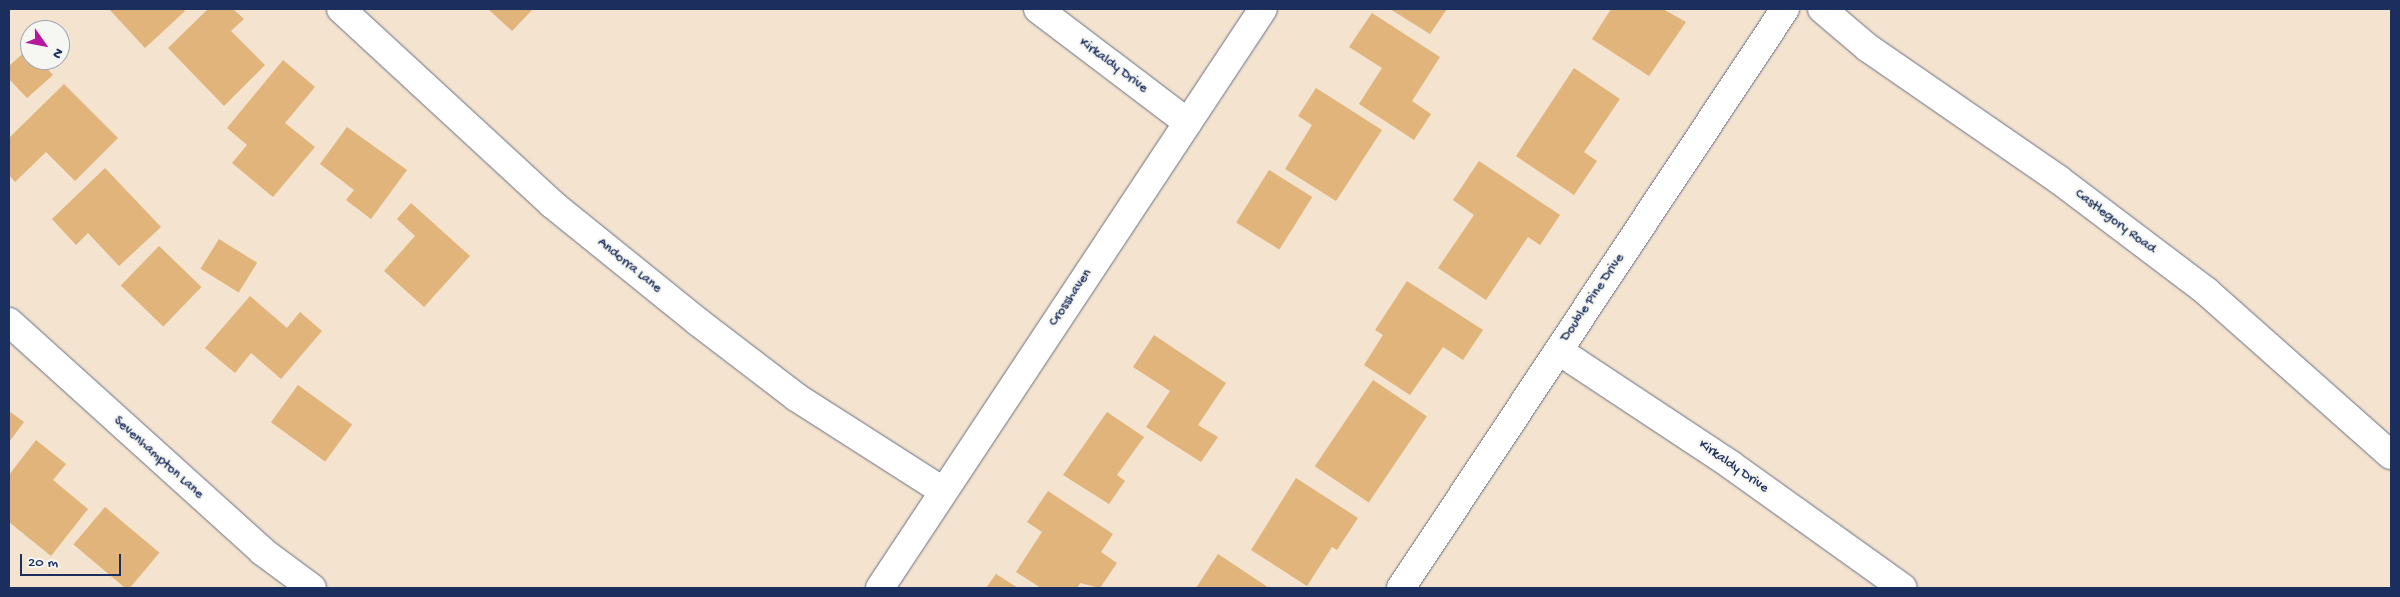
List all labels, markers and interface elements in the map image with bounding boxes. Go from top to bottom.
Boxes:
north arrow [20,20,70,70]
street label: Kirkaldy Drive [1075,35,1151,97]
text: N [48,44,67,61]
street label: Castlegory Road [2071,186,2159,258]
street label: Andorra Lane [593,235,665,297]
street label: Double Pine Drive [1557,251,1629,345]
street label: Crosshaven [1046,266,1096,330]
street label: Sevenhampton Lane [109,413,207,503]
street label: Kirkaldy Drive [1695,437,1771,497]
scale bar [22,544,124,576]
text: 20 m [28,554,58,572]

